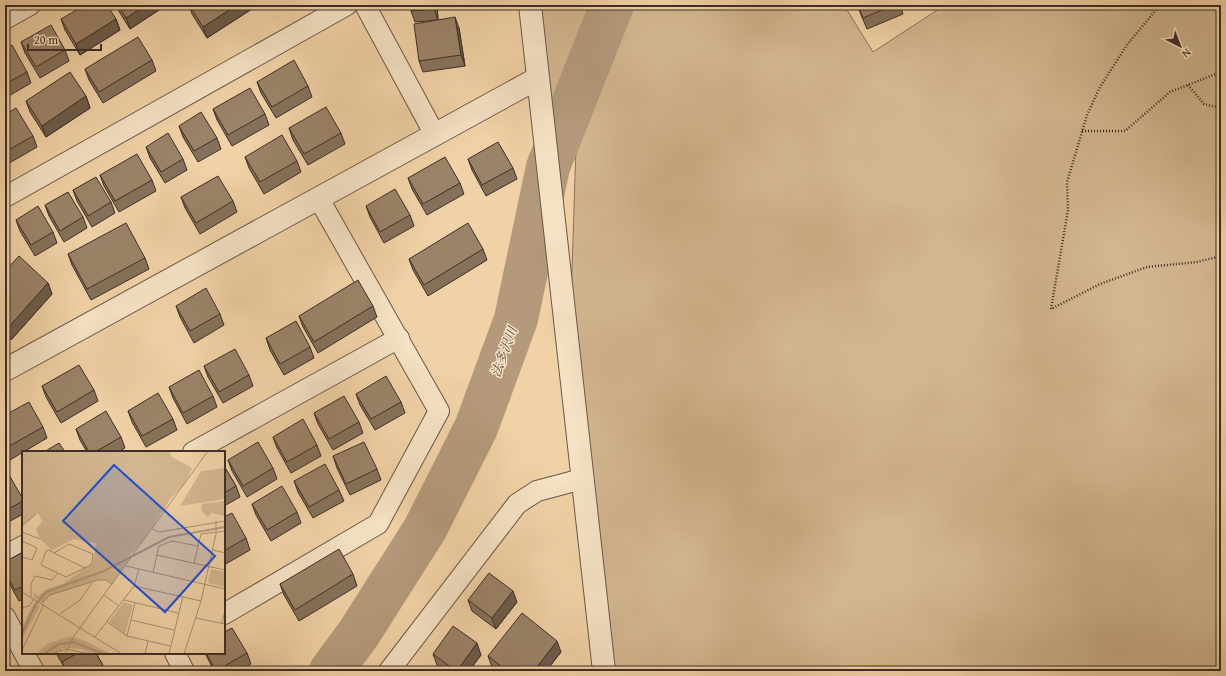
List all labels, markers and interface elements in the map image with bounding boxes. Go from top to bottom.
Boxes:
scale bar [28,26,101,52]
north arrow [1160,26,1200,66]
text: 20 m [34,31,58,48]
text: N [1178,45,1195,62]
water label: 法多沢川 [486,322,523,380]
inset map [22,451,225,654]

